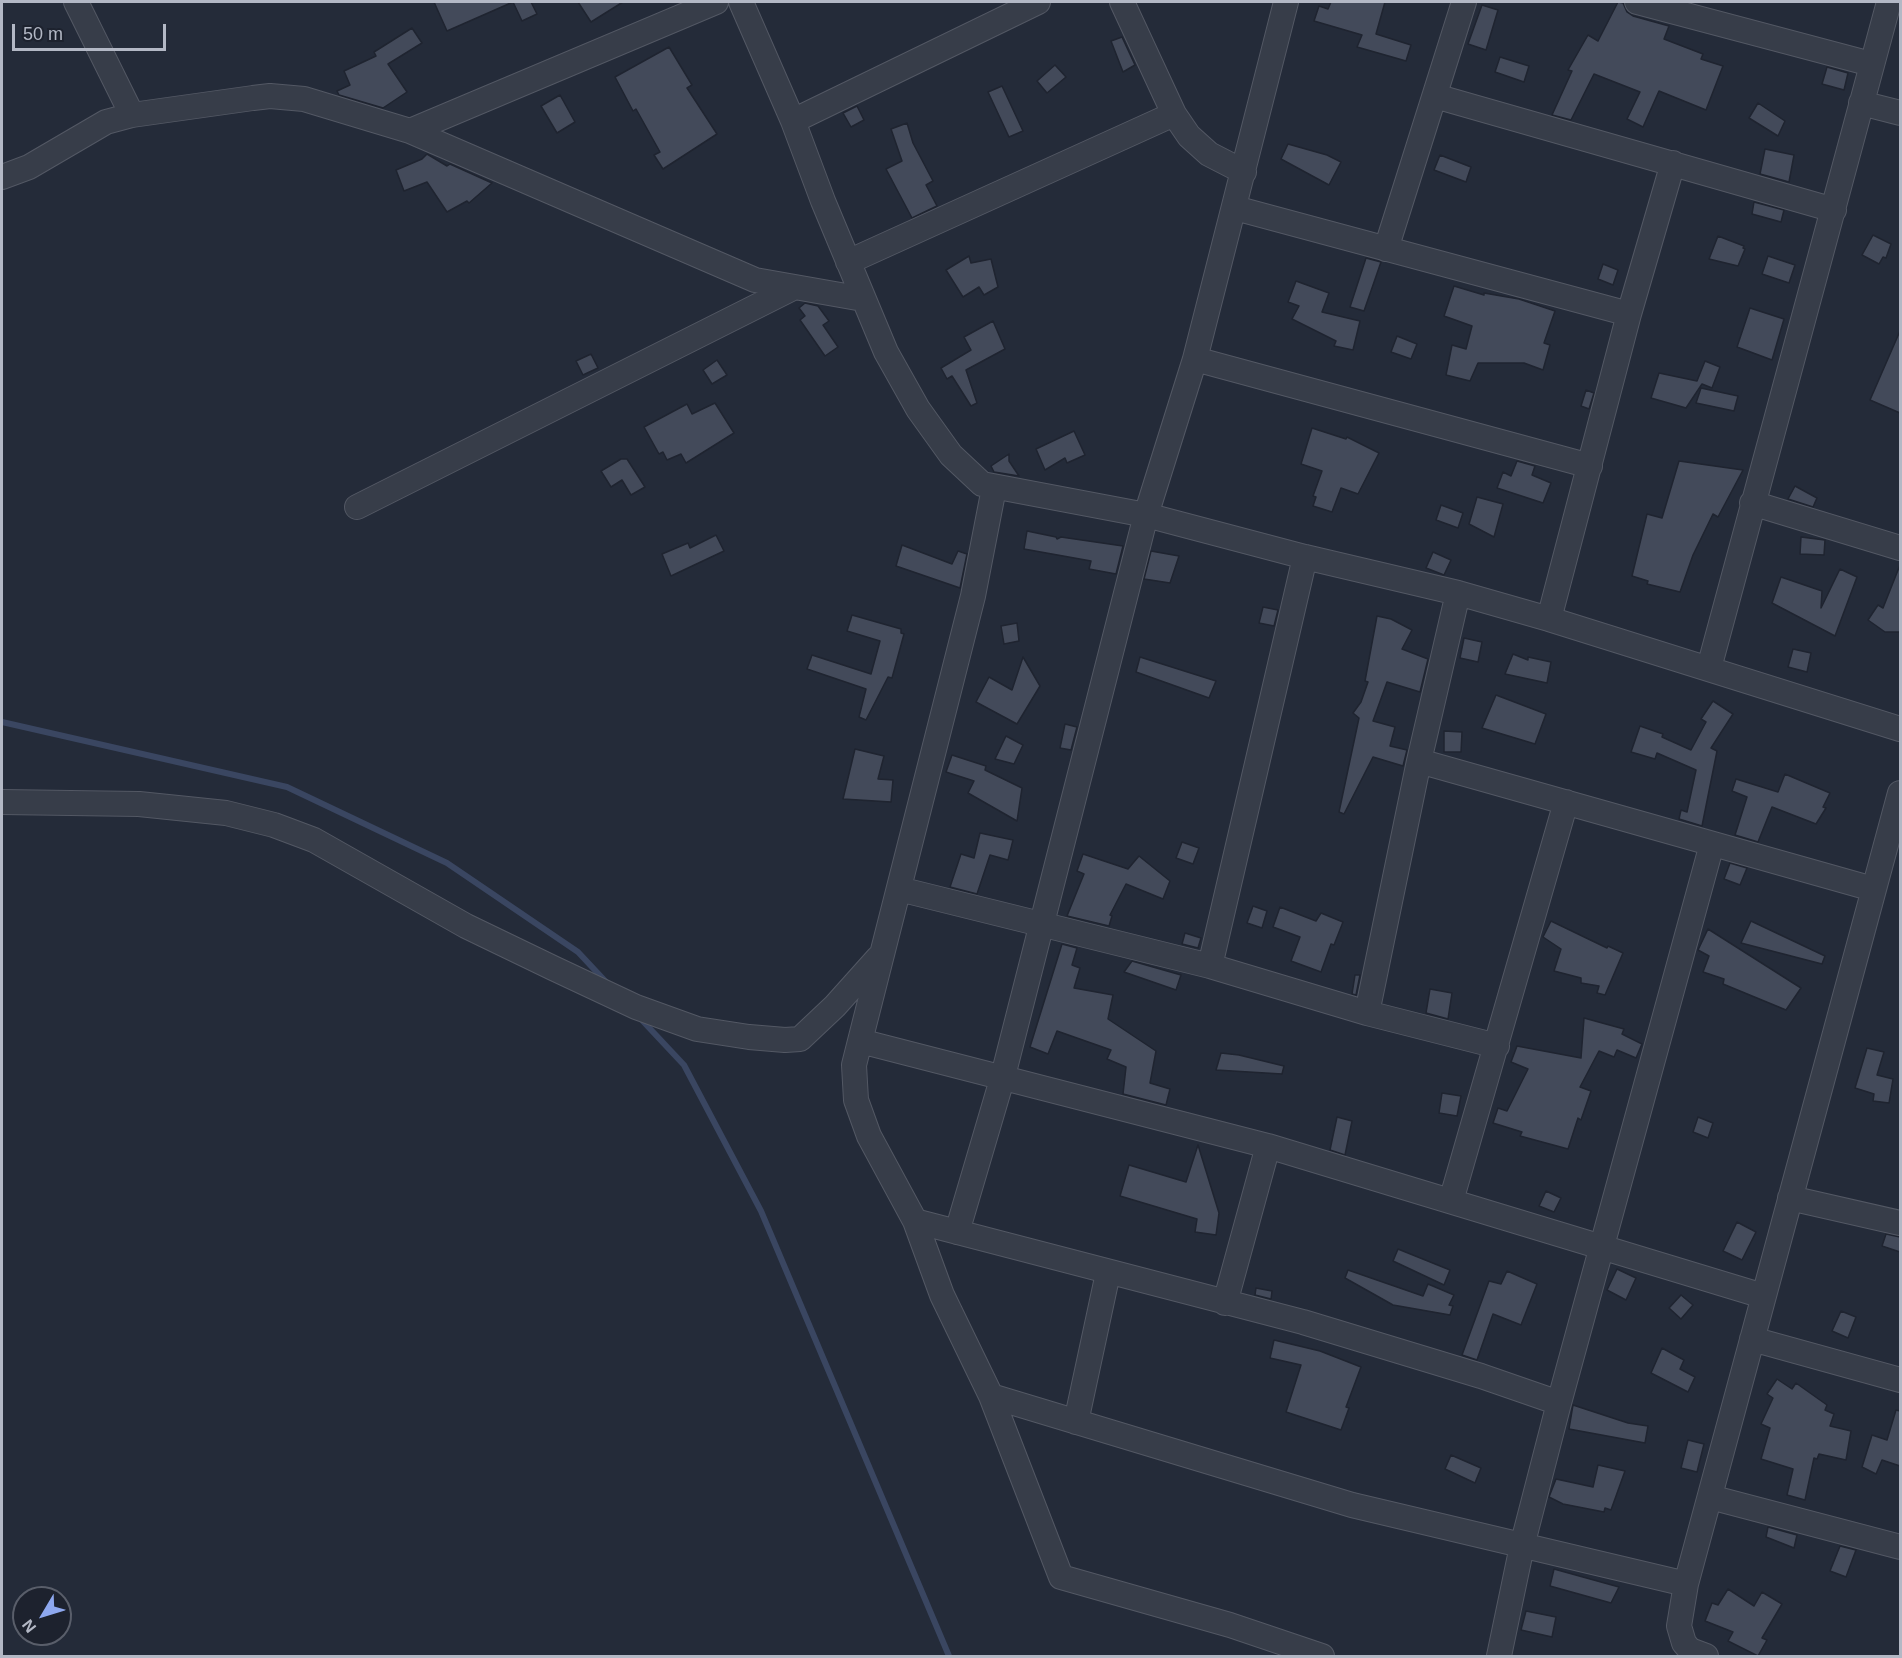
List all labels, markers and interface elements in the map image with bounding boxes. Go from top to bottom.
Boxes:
scale bar [15,12,170,50]
text: 50 m [23,24,63,44]
north arrow [12,1586,72,1646]
text: N [19,1616,39,1636]

